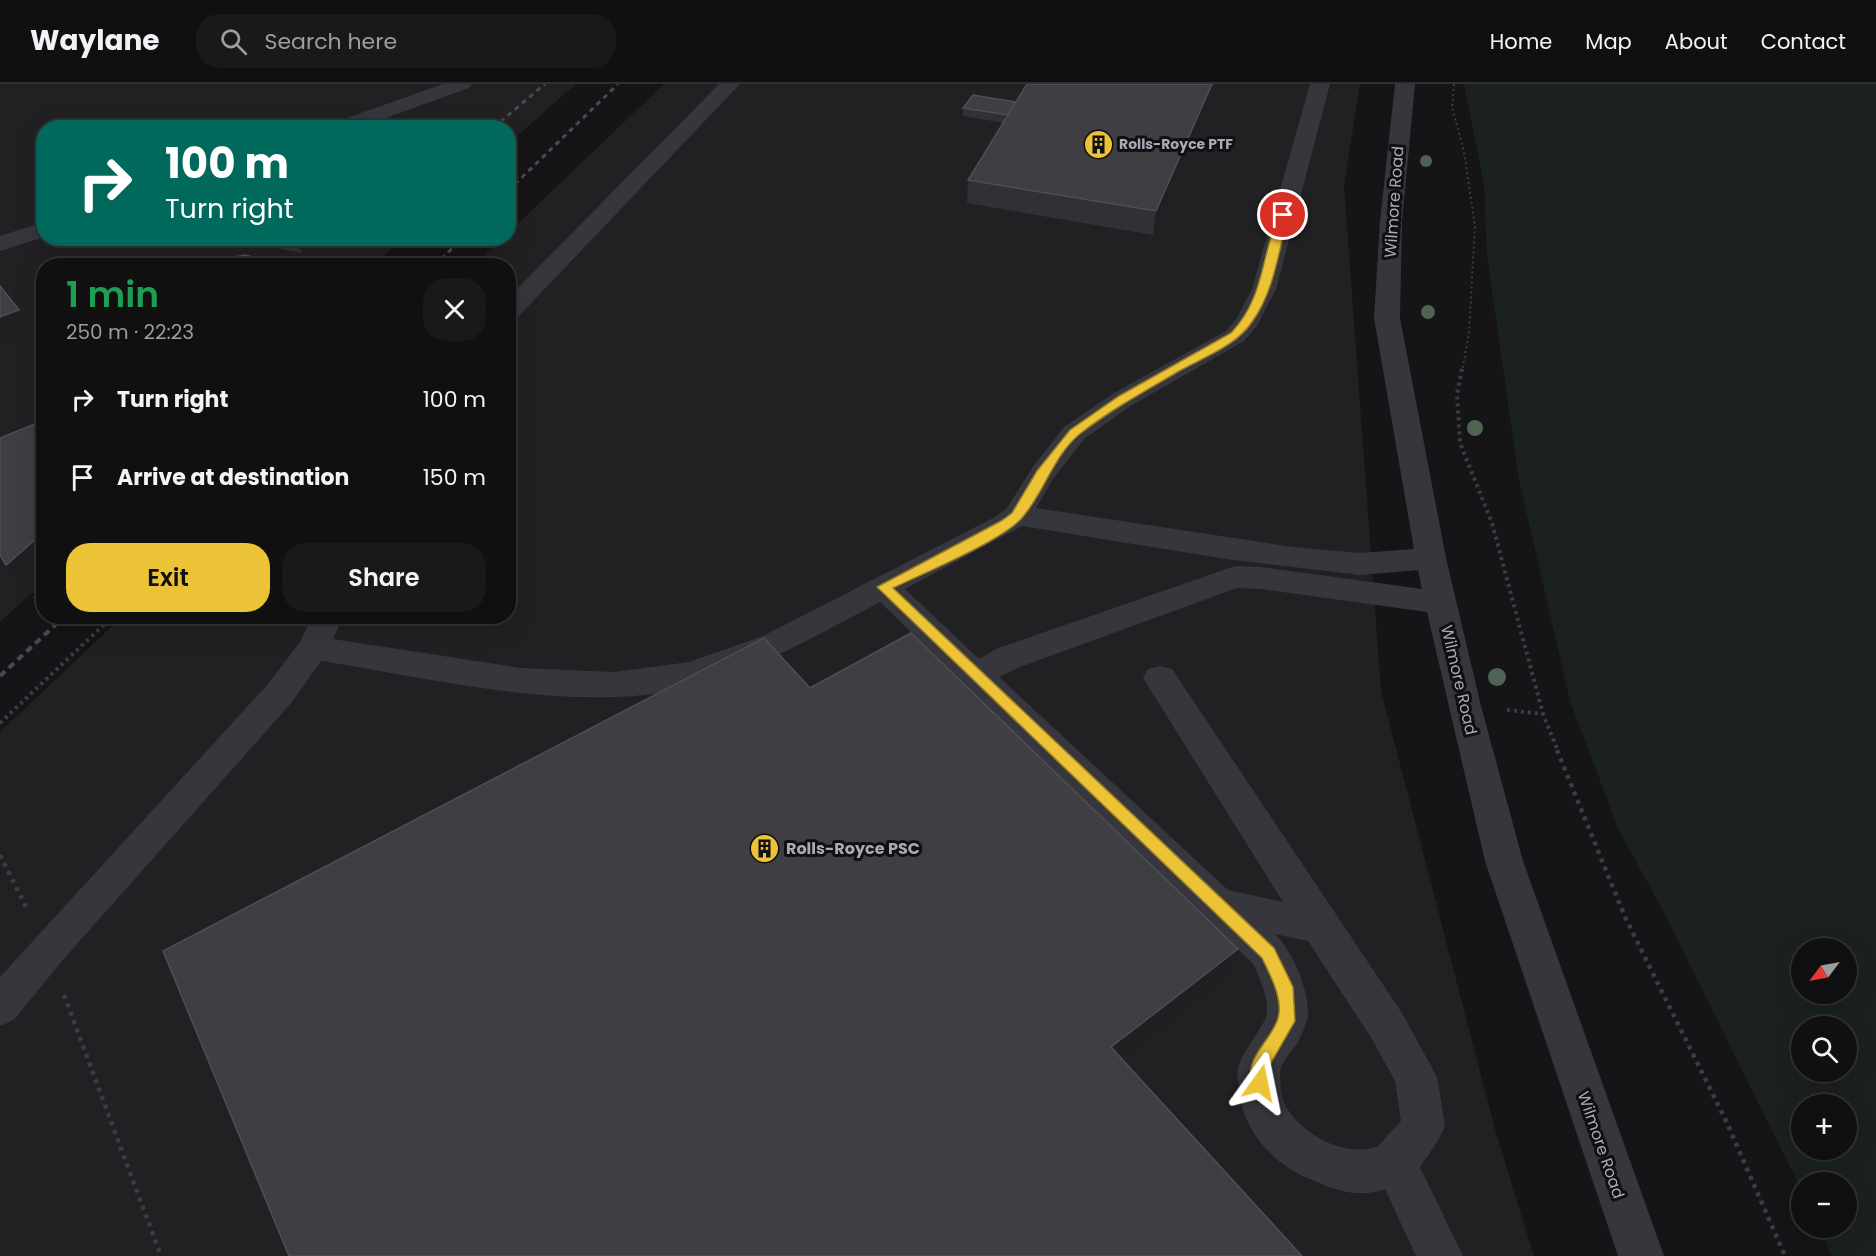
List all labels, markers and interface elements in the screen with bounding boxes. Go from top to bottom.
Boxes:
search box [196,14,616,68]
text: Waylane [30,21,160,60]
icon: search [217,25,250,58]
text: Search here [265,26,397,57]
text: Home [1490,27,1552,56]
text: Map [1585,27,1632,56]
text: About [1665,27,1728,56]
text: Contact [1761,27,1846,56]
building icon: Rolls-Royce PTF [1082,128,1114,160]
text: 100 m [165,134,289,193]
place label: Rolls-Royce PTF [1119,134,1233,154]
icon: right [66,144,144,222]
street label: Wilmore Road [1379,145,1409,259]
pin [1257,189,1308,240]
text: Turn right [165,190,294,227]
icon: arrive [1266,198,1299,231]
text: 1 min [66,269,159,320]
button: close [423,278,486,341]
text: 250 m · 22:23 [66,318,194,346]
icon: right [66,383,99,416]
text: Turn right [117,384,228,415]
text: 100 m [423,384,486,415]
icon: arrive [66,461,99,494]
text: Arrive at destination [117,462,349,493]
text: 150 m [423,462,486,493]
button: Exit [66,543,270,612]
button: Share [282,543,486,612]
street label: Wilmore Road [1435,623,1483,737]
building icon: Rolls-Royce PSC [749,832,781,864]
place label: Rolls-Royce PSC [786,837,920,860]
north arrow [1791,938,1857,1004]
map controls [1791,938,1857,1238]
button: search [1791,1016,1857,1082]
position arrow [1228,1051,1292,1115]
street label: Wilmore Road [1572,1088,1630,1202]
button: + [1791,1094,1857,1160]
button: − [1791,1172,1857,1238]

